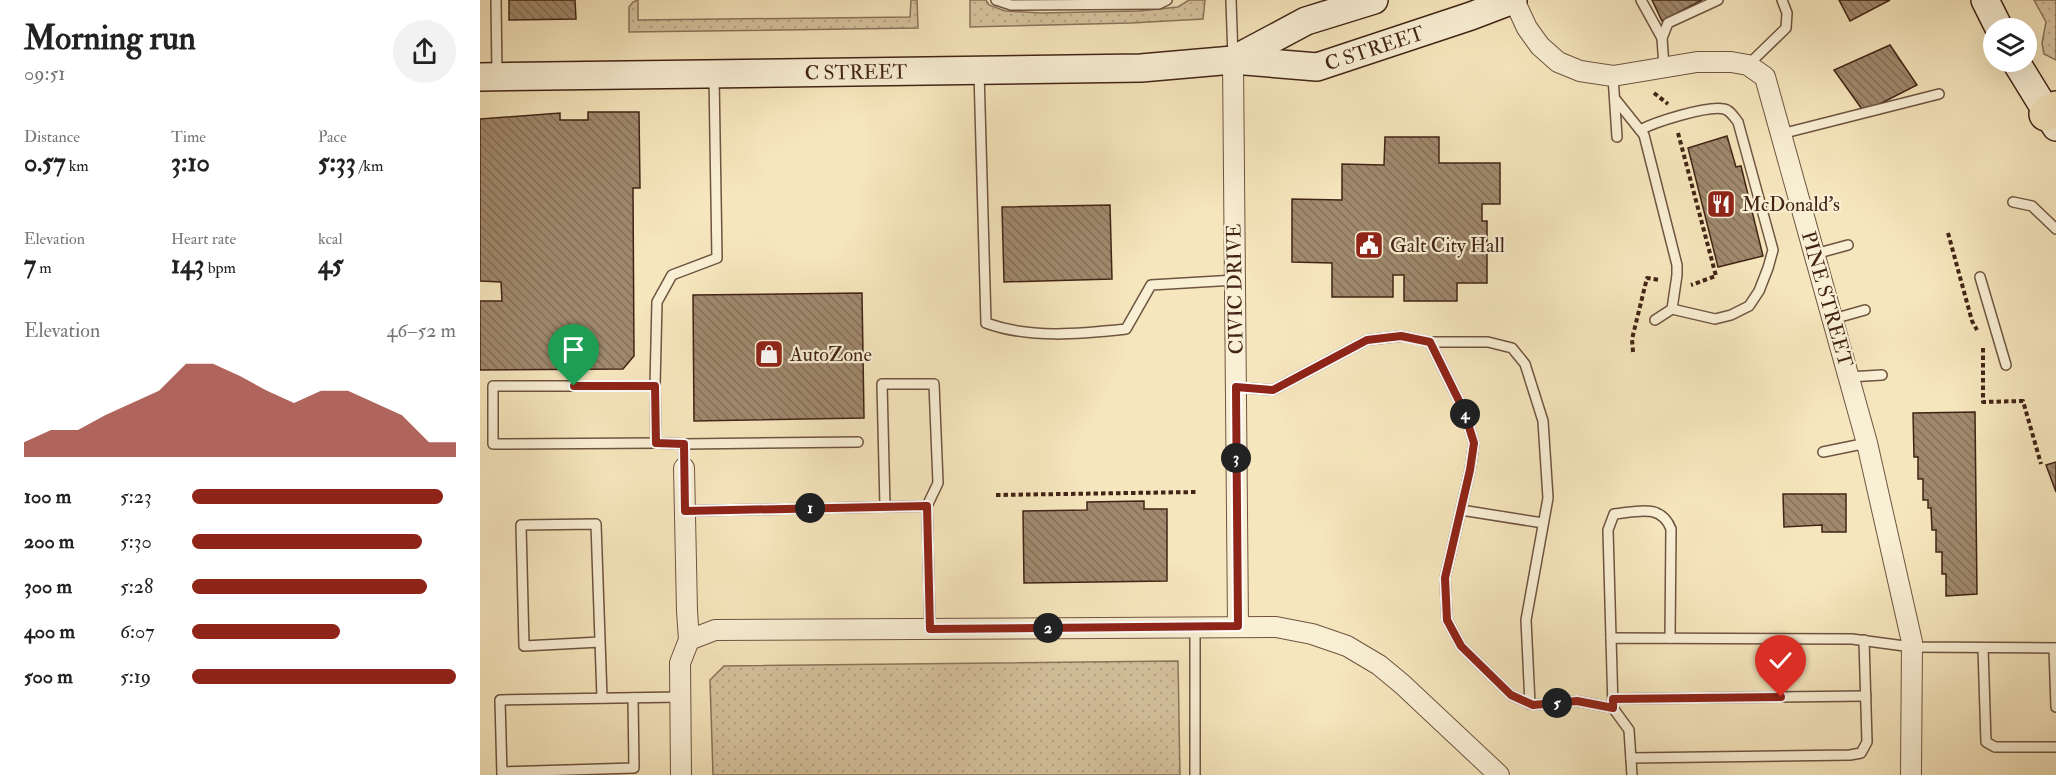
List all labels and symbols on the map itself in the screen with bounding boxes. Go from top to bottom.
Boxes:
street label: C STREET [1321,20,1427,76]
street label: C STREET [804,59,908,85]
restaurant icon: McDonald's [1705,188,1737,220]
place label: McDonald's [1742,192,1840,217]
street label: CIVIC DRIVE [1221,224,1249,354]
street label: PINE STREET [1796,228,1858,370]
public building icon: Galt City Hall [1353,229,1385,261]
place label: Galt City Hall [1390,233,1505,258]
pin [548,324,599,386]
shop icon: AutoZone [753,338,785,370]
place label: AutoZone [789,342,872,367]
pin: 4 [1450,399,1480,429]
pin: 3 [1221,443,1251,473]
pin: 1 [795,493,825,523]
pin: 2 [1033,613,1063,643]
pin [1755,635,1806,697]
pin: 5 [1542,688,1572,718]

